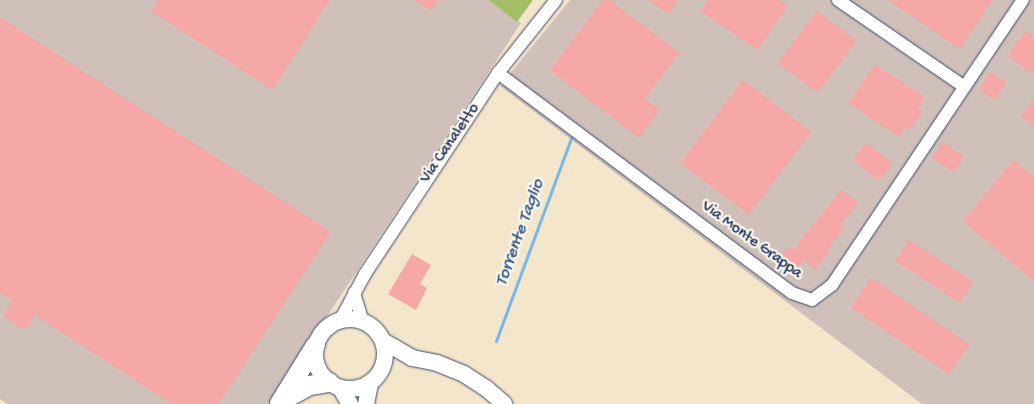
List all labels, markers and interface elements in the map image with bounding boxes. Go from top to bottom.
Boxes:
street label: Via Canaletto [417,100,485,188]
water label: Torrente Taglio [492,177,550,289]
street label: Via Monte Grappa [697,198,805,284]

